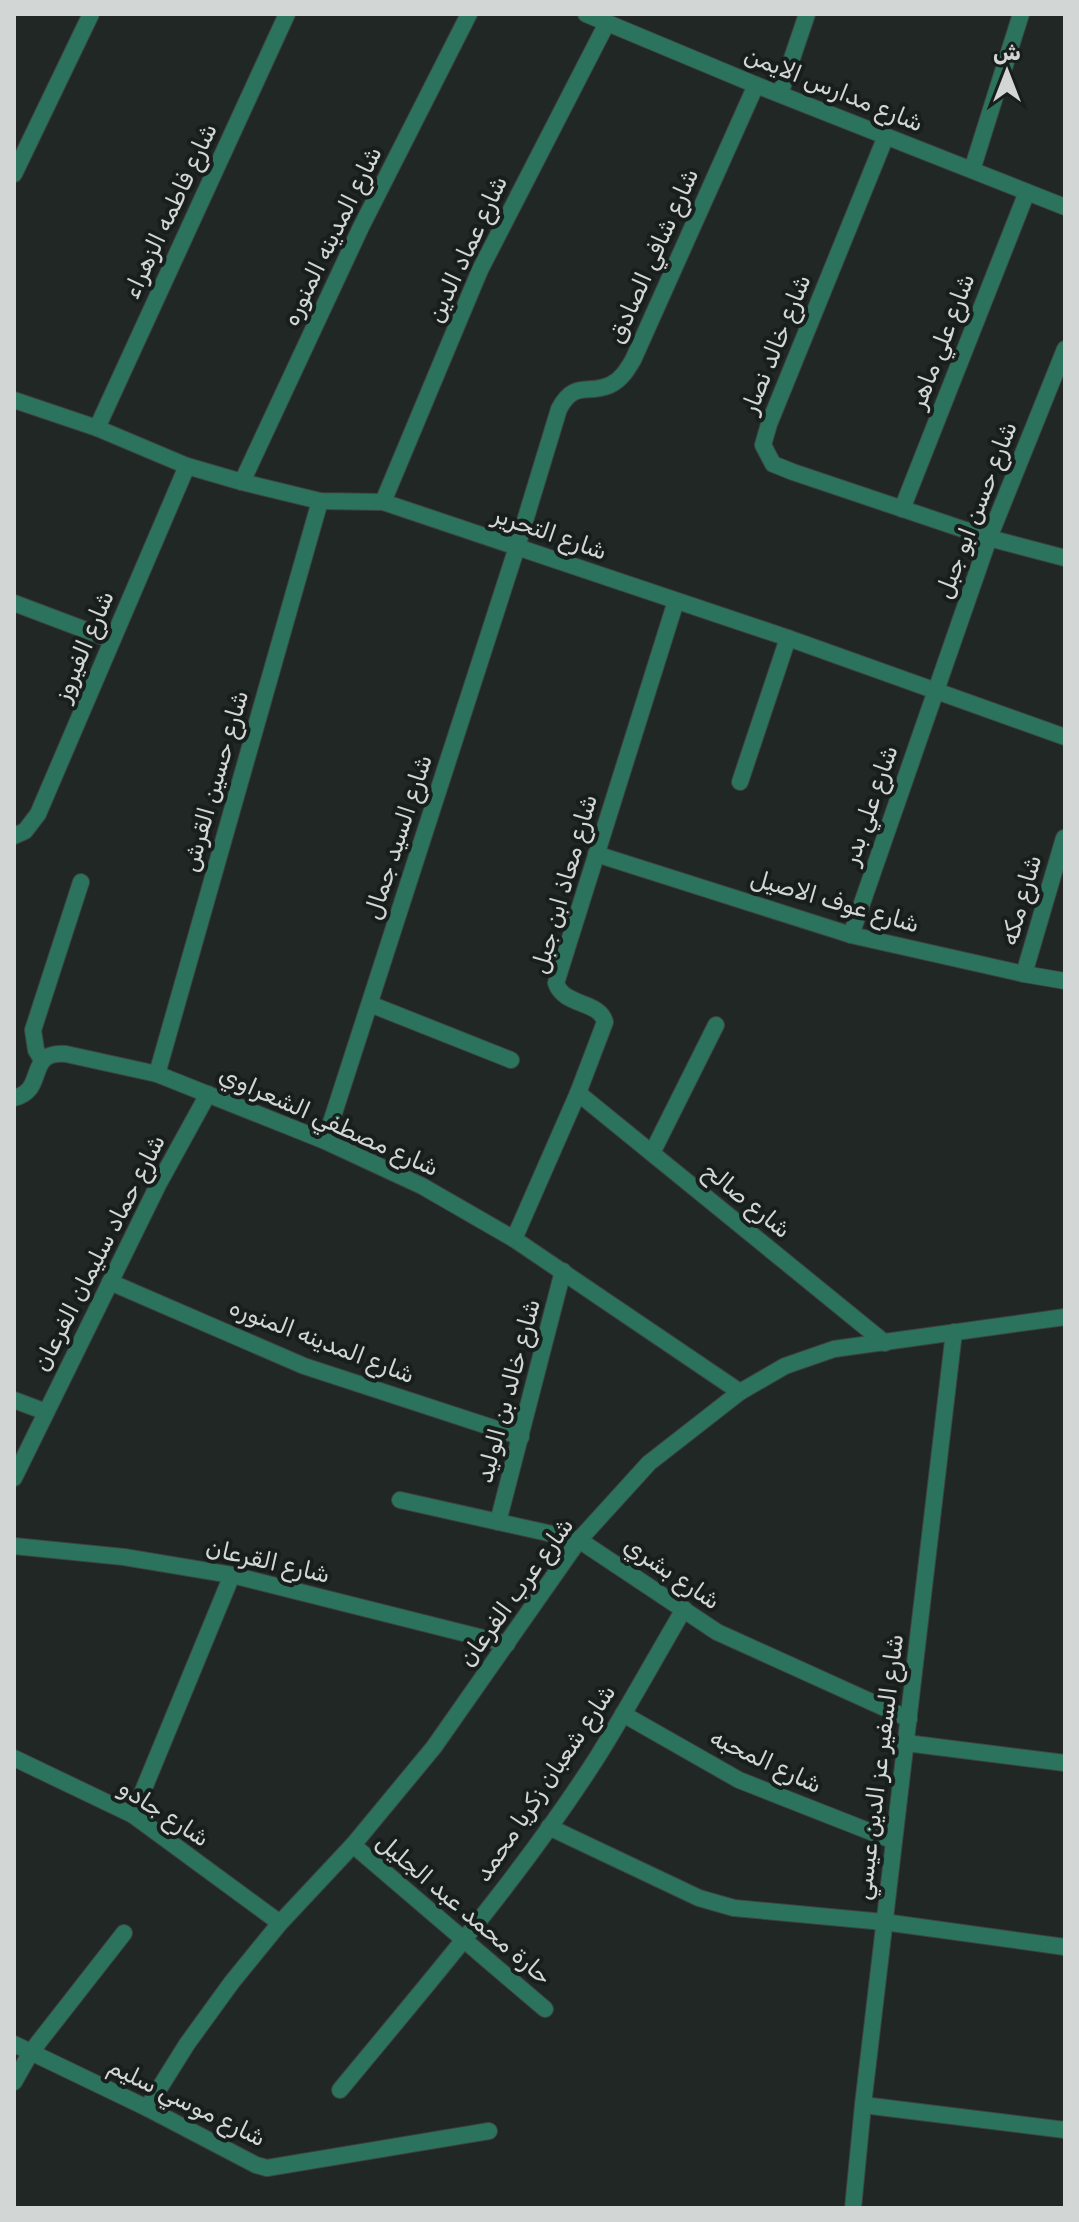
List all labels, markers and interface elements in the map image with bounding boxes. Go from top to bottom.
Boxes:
north arrow [967,32,1047,112]
text: ش [993,39,1021,66]
street label: شارع مدارس الايمن [740,40,927,139]
street label: شارع فاطمه الزهراء [117,119,225,304]
street label: شارع المدينه المنوره [276,142,389,331]
street label: شارع شافي الصادق [602,164,708,350]
street label: شارع عماد الدين [421,171,515,328]
street label: شارع خالد نصار [735,270,818,420]
street label: شارع علي ماهر [903,270,984,416]
street label: شارع حسن ابو جبل [929,418,1024,603]
street label: شارع التحرير [487,500,611,567]
street label: شارع الفيروز [47,586,122,708]
street label: شارع حسين القرش [176,687,256,875]
street label: شارع علي بدر [836,741,907,872]
street label: شارع السيد جمال [358,751,440,924]
street label: شارع معاذ ابن جبل [525,791,605,978]
street label: شارع مكه [995,852,1049,949]
street label: شارع عوف الاصيل [747,863,923,940]
street label: شارع مصطفي الشعراوي [213,1060,443,1186]
street label: شارع حماد سليمان الفرعان [27,1130,173,1377]
street label: شارع صالح [696,1156,797,1246]
street label: شارع المدينه المنوره [225,1293,419,1391]
street label: شارع خالد بن الوليد [470,1296,548,1487]
street label: شارع عرب الفرعان [453,1512,581,1673]
street label: شارع بشري [617,1531,725,1618]
street label: شارع القرعان [203,1533,333,1591]
street label: شارع السفير عز الدين عيسي [849,1632,913,1902]
street label: شارع شعبان زكريا محمد [469,1679,623,1888]
street label: شارع المحبه [705,1723,826,1801]
street label: شارع جادو [112,1773,215,1854]
street label: حارة محمد عبد الجليل [371,1827,557,1991]
street label: شارع موسي سليم [102,2052,270,2156]

